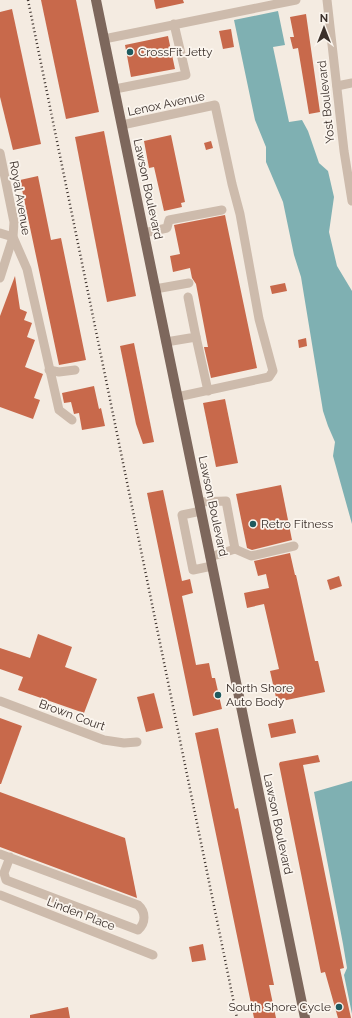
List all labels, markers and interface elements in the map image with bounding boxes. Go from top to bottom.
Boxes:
north arrow [304,8,344,48]
text: N [320,12,328,25]
place label: CrossFit Jetty [138,45,213,59]
marker: CrossFit Jetty [125,47,135,57]
street label: Yost Boulevard [315,60,337,144]
street label: Lenox Avenue [126,89,206,119]
street label: Lawson Boulevard [130,137,166,241]
street label: Royal Avenue [7,160,33,236]
street label: Lawson Boulevard [195,454,231,558]
place label: Retro Fitness [261,517,333,531]
marker: Retro Fitness [248,519,258,529]
place label: North Shore Auto Body [226,681,293,709]
marker: North Shore Auto Body [213,690,223,700]
street label: Brown Court [37,697,107,733]
street label: Lawson Boulevard [260,772,296,876]
street label: Linden Place [45,895,117,933]
place label: South Shore Cycle [228,1000,331,1014]
marker: South Shore Cycle [334,1002,344,1012]

